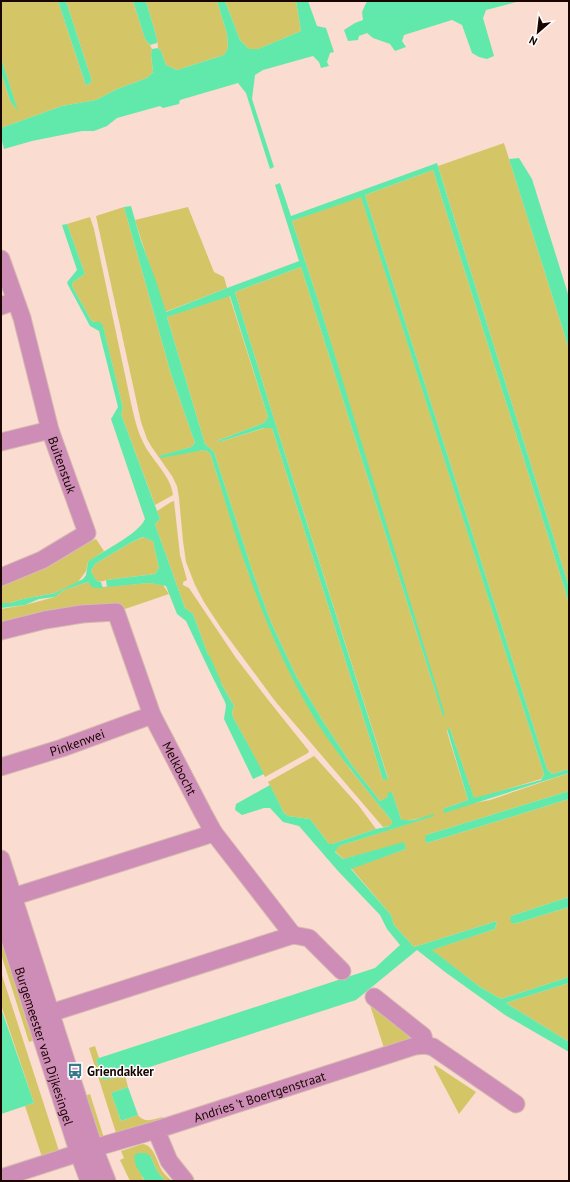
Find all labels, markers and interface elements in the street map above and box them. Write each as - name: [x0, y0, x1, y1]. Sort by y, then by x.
- north arrow: [518, 12, 558, 52]
- text: N: [527, 33, 540, 49]
- street label: Buitenstuk: [44, 434, 80, 496]
- street label: Pinkenwei: [48, 725, 107, 760]
- street label: Melkbocht: [158, 739, 201, 799]
- street label: Burgemeester van Dijkesingel: [11, 965, 77, 1128]
- bus stop icon: Griendakker: [66, 1062, 84, 1080]
- place label: Griendakker: [87, 1063, 154, 1080]
- street label: Andries 't Boertgenstraat: [191, 1067, 328, 1126]

